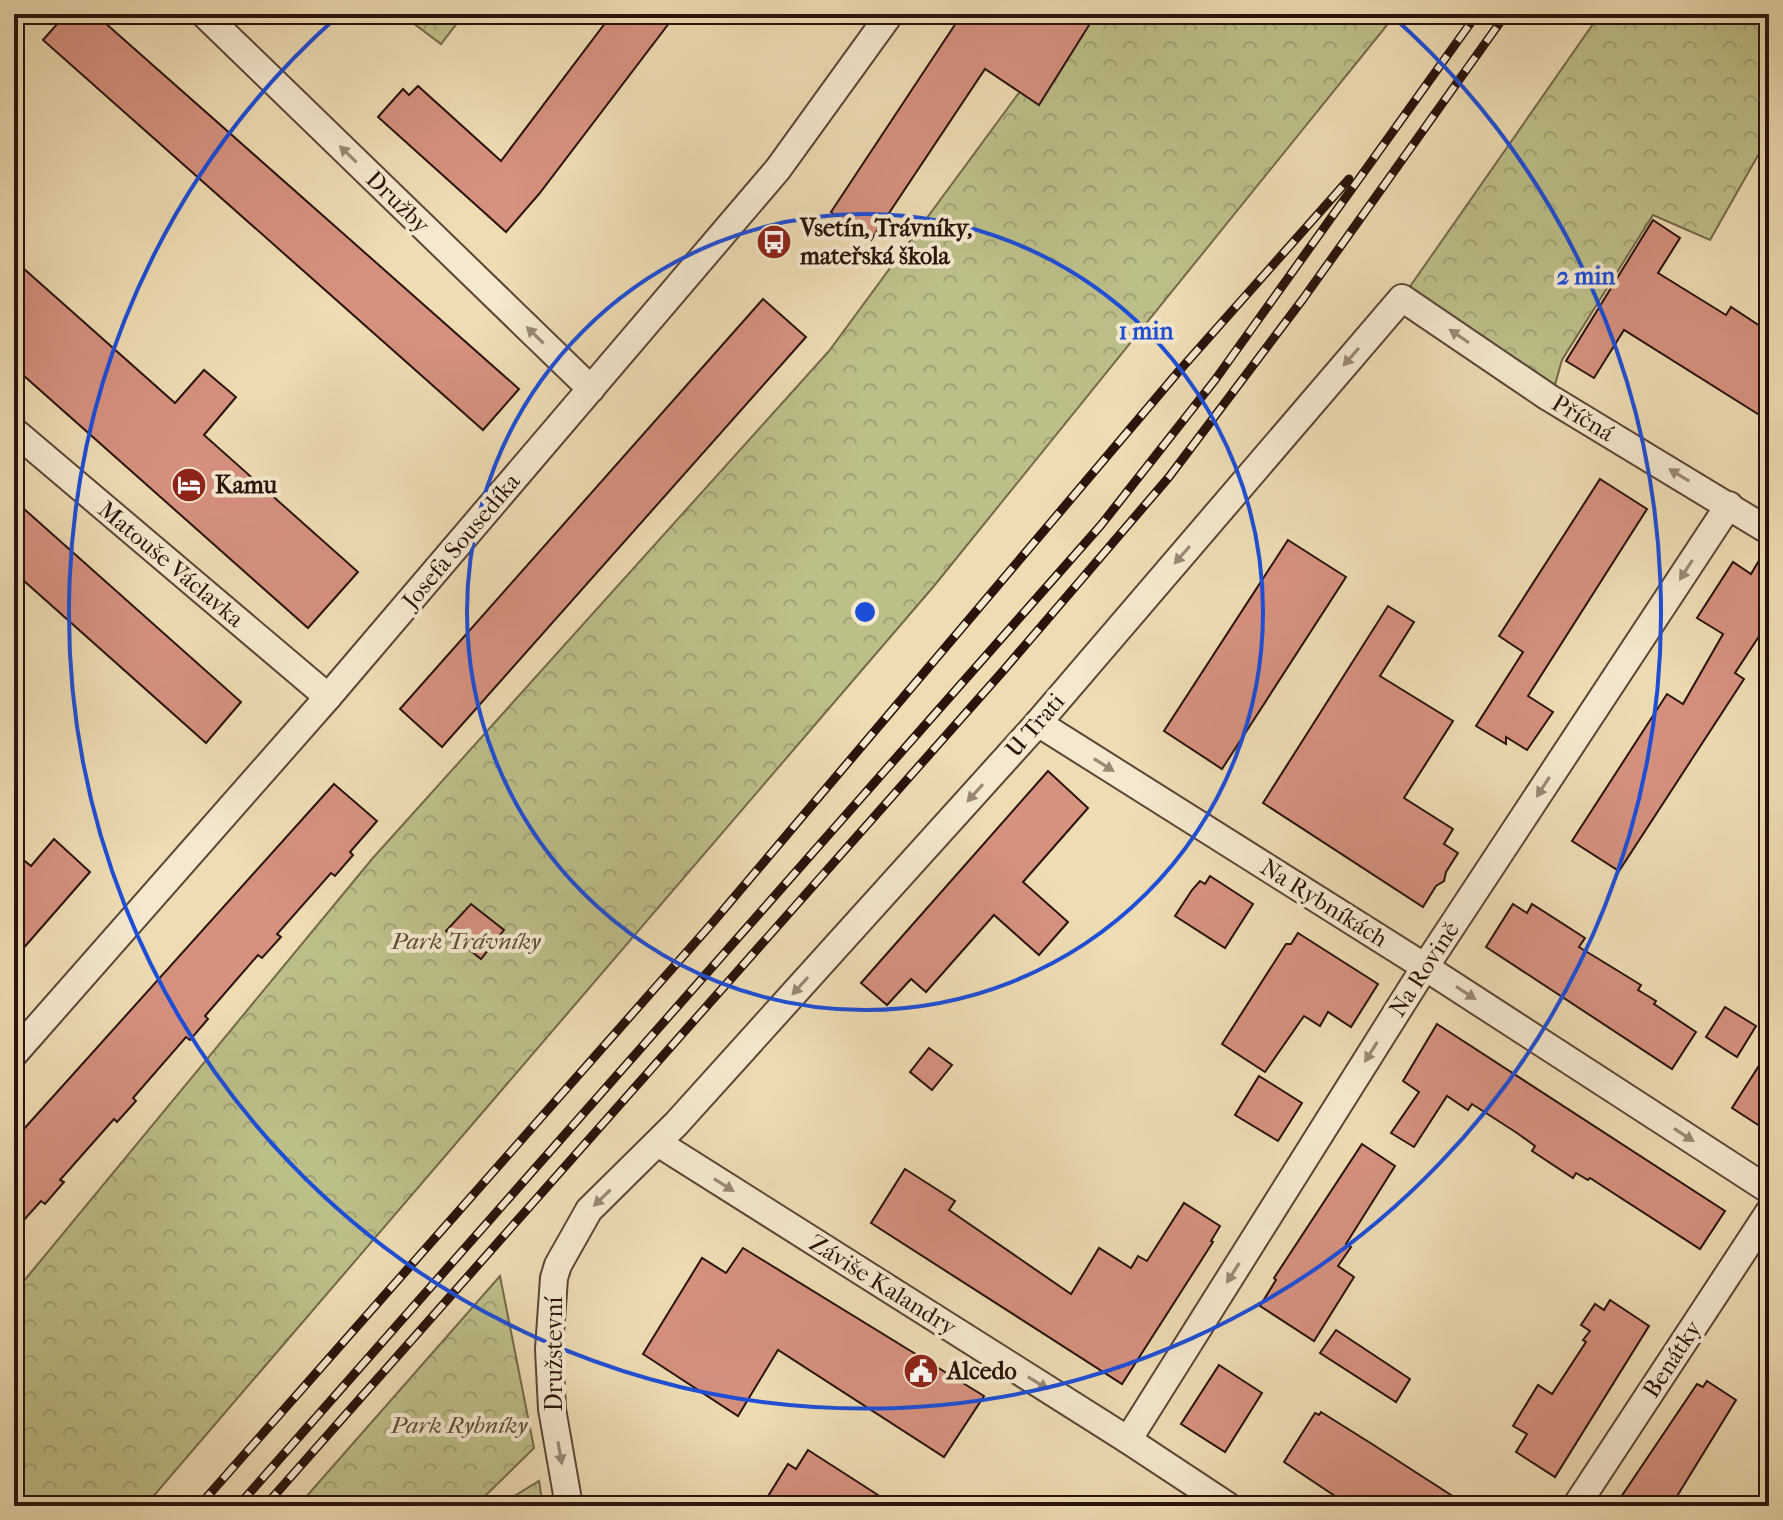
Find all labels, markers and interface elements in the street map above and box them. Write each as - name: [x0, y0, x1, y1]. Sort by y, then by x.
- one-way arrow: [339, 145, 358, 163]
- street label: Družby: [360, 165, 436, 240]
- place label: Vsetín, Trávníky, mateřská škola: [799, 214, 972, 270]
- bus stop icon: Vsetín, Trávníky, mateřská škola: [755, 223, 793, 261]
- text: 2 min: [1557, 262, 1616, 290]
- text: 1 min: [1119, 317, 1174, 345]
- one-way arrow: [526, 326, 545, 345]
- one-way arrow: [1448, 330, 1470, 344]
- one-way arrow: [1343, 347, 1360, 367]
- street label: Příčná: [1547, 389, 1620, 448]
- hotel icon: Kamu: [170, 466, 208, 504]
- street label: Josefa Sousedíka: [395, 467, 526, 616]
- one-way arrow: [1668, 468, 1690, 482]
- place label: Kamu: [215, 471, 278, 499]
- street label: Matouše Václavka: [93, 495, 250, 634]
- one-way arrow: [1174, 544, 1191, 564]
- one-way arrow: [1679, 559, 1694, 581]
- centre of rings: [851, 598, 879, 626]
- street label: U Trati: [1000, 687, 1070, 763]
- one-way arrow: [1093, 757, 1115, 771]
- one-way arrow: [1536, 777, 1551, 798]
- one-way arrow: [966, 783, 984, 802]
- street label: Na Rybníkách: [1256, 853, 1393, 953]
- street label: Na Rovině: [1383, 916, 1465, 1022]
- park label: Park Trávníky: [390, 927, 542, 955]
- one-way arrow: [792, 976, 810, 995]
- one-way arrow: [1455, 986, 1476, 1001]
- one-way arrow: [1364, 1041, 1379, 1064]
- one-way arrow: [1673, 1127, 1694, 1142]
- one-way arrow: [713, 1177, 734, 1192]
- one-way arrow: [593, 1188, 612, 1206]
- street label: Záviše Kalandry: [804, 1229, 963, 1342]
- one-way arrow: [1225, 1262, 1240, 1283]
- street label: Družstevní: [540, 1296, 568, 1411]
- street label: Benátky: [1637, 1314, 1708, 1403]
- public building icon: Alcedo: [902, 1352, 940, 1390]
- place label: Alcedo: [945, 1357, 1017, 1385]
- one-way arrow: [1027, 1376, 1049, 1390]
- park label: Park Rybníky: [390, 1411, 528, 1439]
- one-way arrow: [554, 1441, 566, 1466]

